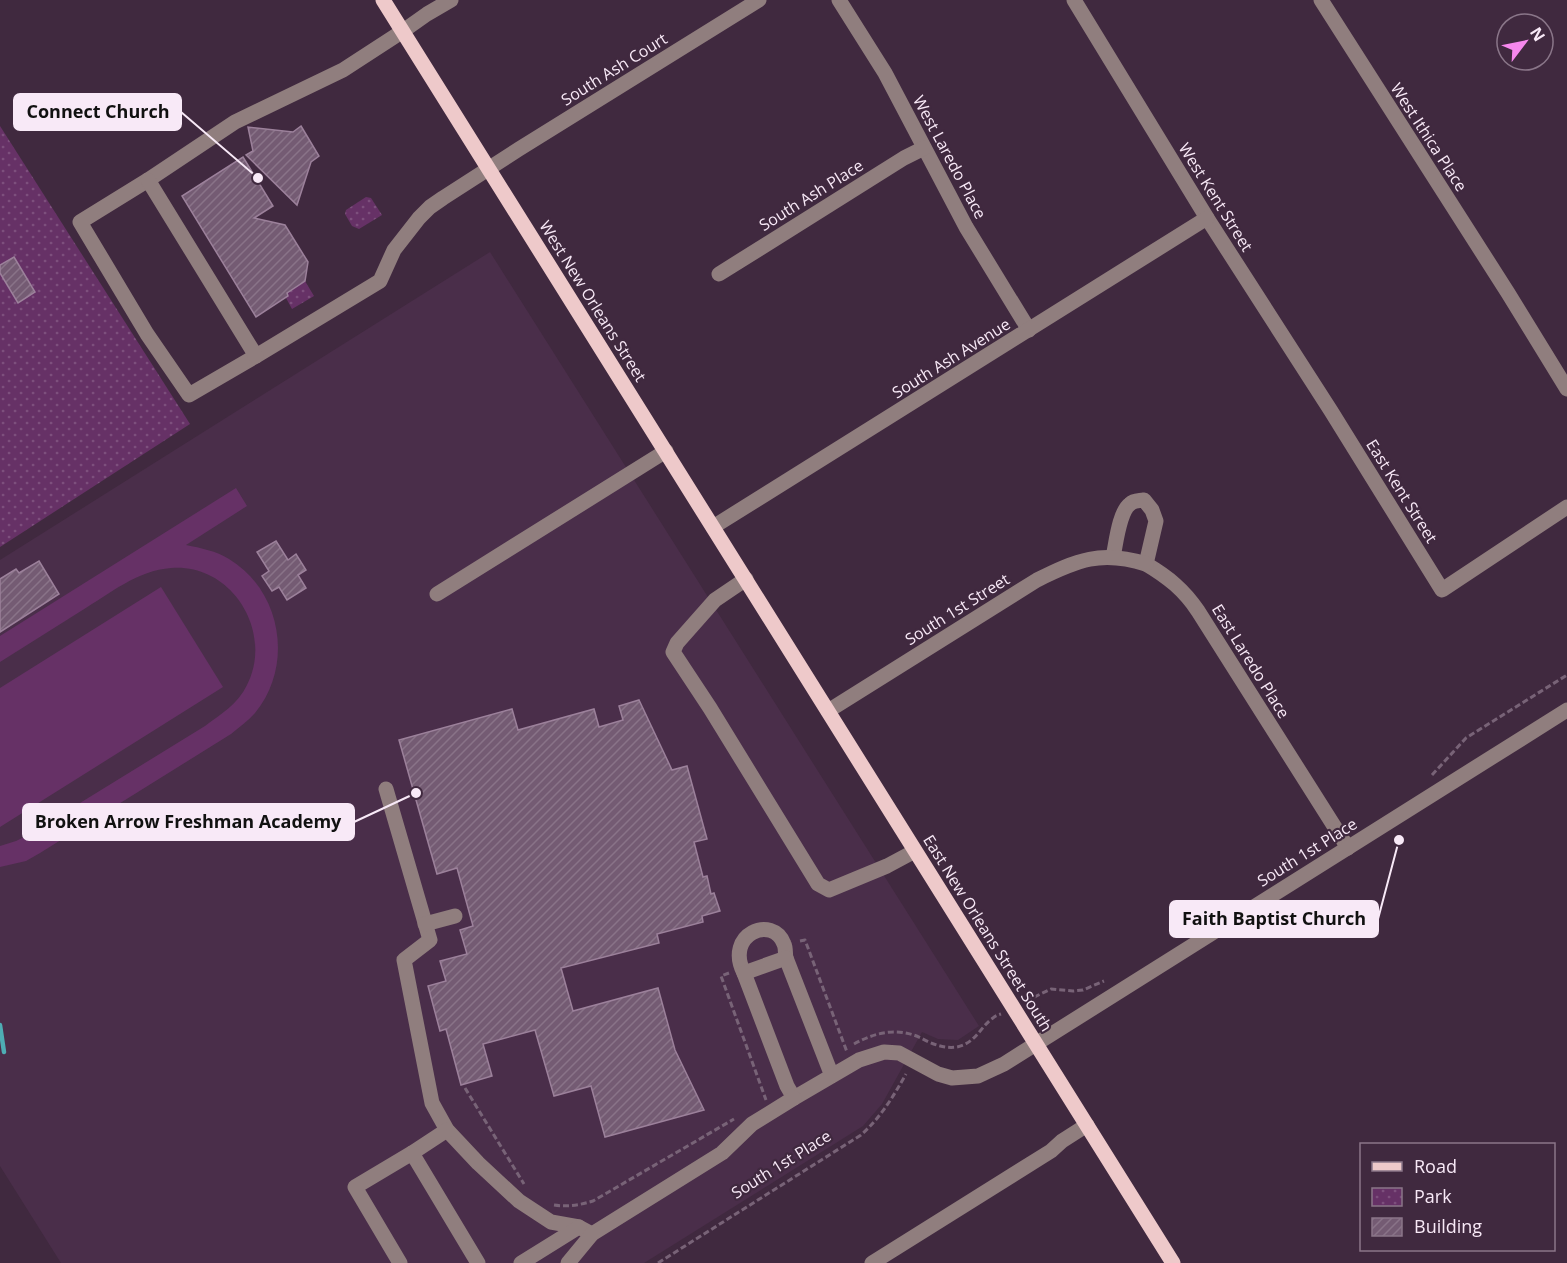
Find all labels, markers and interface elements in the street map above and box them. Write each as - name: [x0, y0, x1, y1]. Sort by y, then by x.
- north arrow: [1495, 12, 1555, 72]
- text: N: [1525, 23, 1550, 45]
- street label: South Ash Court: [557, 27, 672, 110]
- street label: West Ithica Place: [1386, 79, 1472, 195]
- street label: West Laredo Place: [908, 91, 992, 223]
- callout: Connect Church: [14, 94, 181, 130]
- text: Connect Church: [26, 99, 170, 123]
- street label: West Kent Street: [1174, 138, 1258, 256]
- street label: South Ash Place: [755, 154, 867, 236]
- street label: West New Orleans Street: [534, 216, 652, 386]
- street label: South Ash Avenue: [888, 313, 1014, 403]
- street label: East Kent Street: [1361, 435, 1443, 547]
- street label: South 1st Street: [901, 568, 1014, 650]
- street label: East Laredo Place: [1207, 600, 1295, 722]
- callout: Broken Arrow Freshman Academy: [23, 804, 354, 840]
- text: Broken Arrow Freshman Academy: [35, 809, 342, 833]
- street label: South 1st Place: [1253, 813, 1361, 891]
- street label: East New Orleans Street South: [918, 831, 1058, 1035]
- callout: Faith Baptist Church: [1170, 901, 1378, 937]
- text: Faith Baptist Church: [1182, 906, 1366, 930]
- street label: South 1st Place: [727, 1125, 835, 1203]
- legend: [1360, 1143, 1555, 1251]
- text: Road: [1414, 1154, 1457, 1178]
- text: Park: [1414, 1184, 1452, 1208]
- text: Building: [1414, 1214, 1482, 1238]

